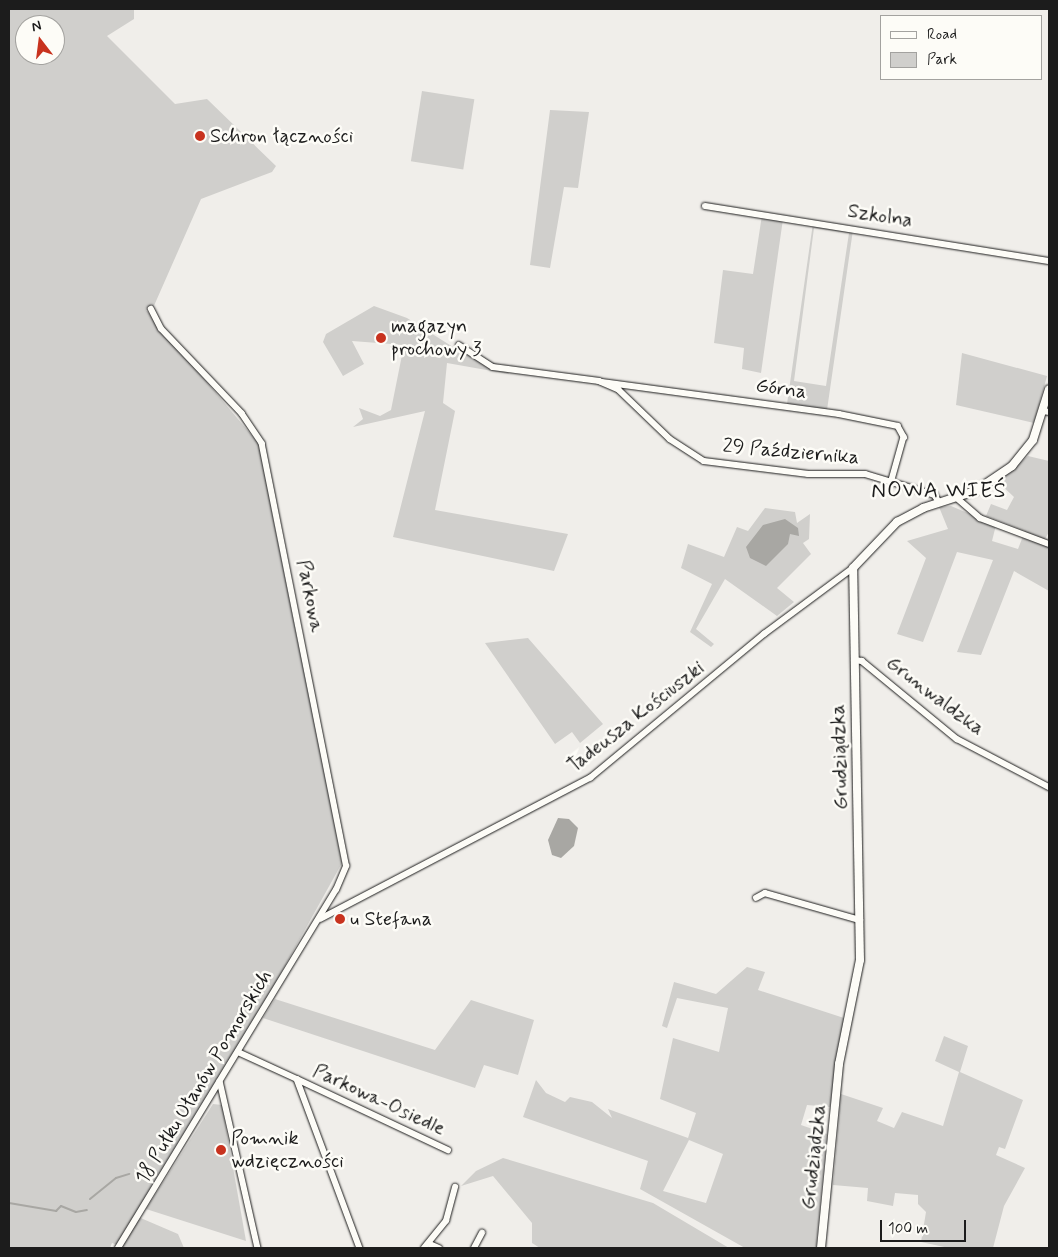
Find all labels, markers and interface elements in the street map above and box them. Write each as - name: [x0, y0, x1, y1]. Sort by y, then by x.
- north arrow: [15, 15, 65, 65]
- legend: [880, 15, 1043, 80]
- text: N: [30, 17, 43, 36]
- text: Road: [927, 25, 957, 45]
- text: Park: [927, 50, 957, 70]
- place label: Schron łączności: [210, 124, 353, 148]
- marker: Schron łączności: [194, 130, 206, 142]
- street label: Szkolna: [846, 199, 914, 233]
- place label: magazyn prochowy 3: [391, 314, 482, 361]
- marker: magazyn prochowy 3: [375, 332, 387, 344]
- street label: Górna: [754, 374, 808, 404]
- street label: 29 Października: [722, 434, 860, 470]
- district label: NOWA WIEŚ: [870, 479, 1008, 505]
- street label: Parkowa: [291, 558, 329, 634]
- street label: Grunwaldzka: [881, 651, 989, 741]
- street label: Tadeusza Kościuszki: [562, 656, 710, 778]
- street label: Grudziądzka: [826, 704, 854, 810]
- place label: u Stefana: [350, 907, 432, 931]
- marker: u Stefana: [334, 913, 346, 925]
- street label: 18 Pułku Ułanów Pomorskich: [131, 966, 277, 1188]
- street label: Parkowa-Osiedle: [309, 1059, 449, 1141]
- street label: Grudziądzka: [797, 1103, 831, 1211]
- place label: Pomnik wdzięczności: [231, 1126, 344, 1173]
- marker: Pomnik wdzięczności: [215, 1144, 227, 1156]
- scale bar: [883, 1210, 969, 1242]
- text: 100 m: [888, 1219, 928, 1239]

